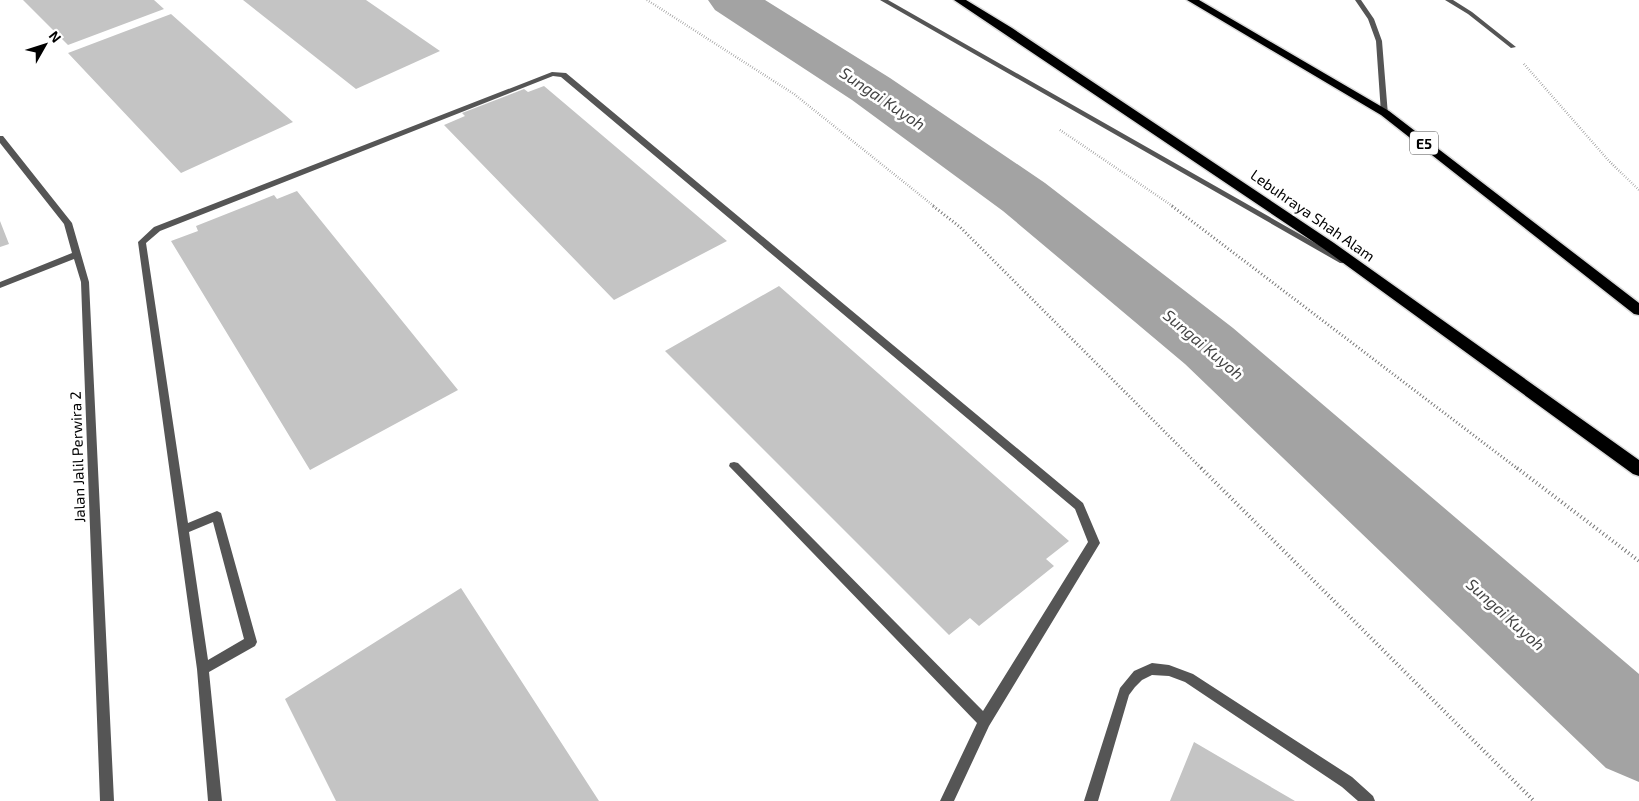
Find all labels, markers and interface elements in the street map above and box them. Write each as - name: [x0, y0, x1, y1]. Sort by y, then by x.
- north arrow: [20, 20, 70, 70]
- text: N: [46, 27, 65, 46]
- water label: Sungai Kuyoh: [836, 63, 929, 134]
- road number: E5: [1410, 132, 1438, 154]
- street label: Lebuhraya Shah Alam: [1247, 165, 1379, 265]
- water label: Sungai Kuyoh: [1160, 305, 1248, 384]
- street label: Jalan Jalil Perwira 2: [66, 391, 88, 523]
- water label: Sungai Kuyoh: [1462, 574, 1549, 655]

